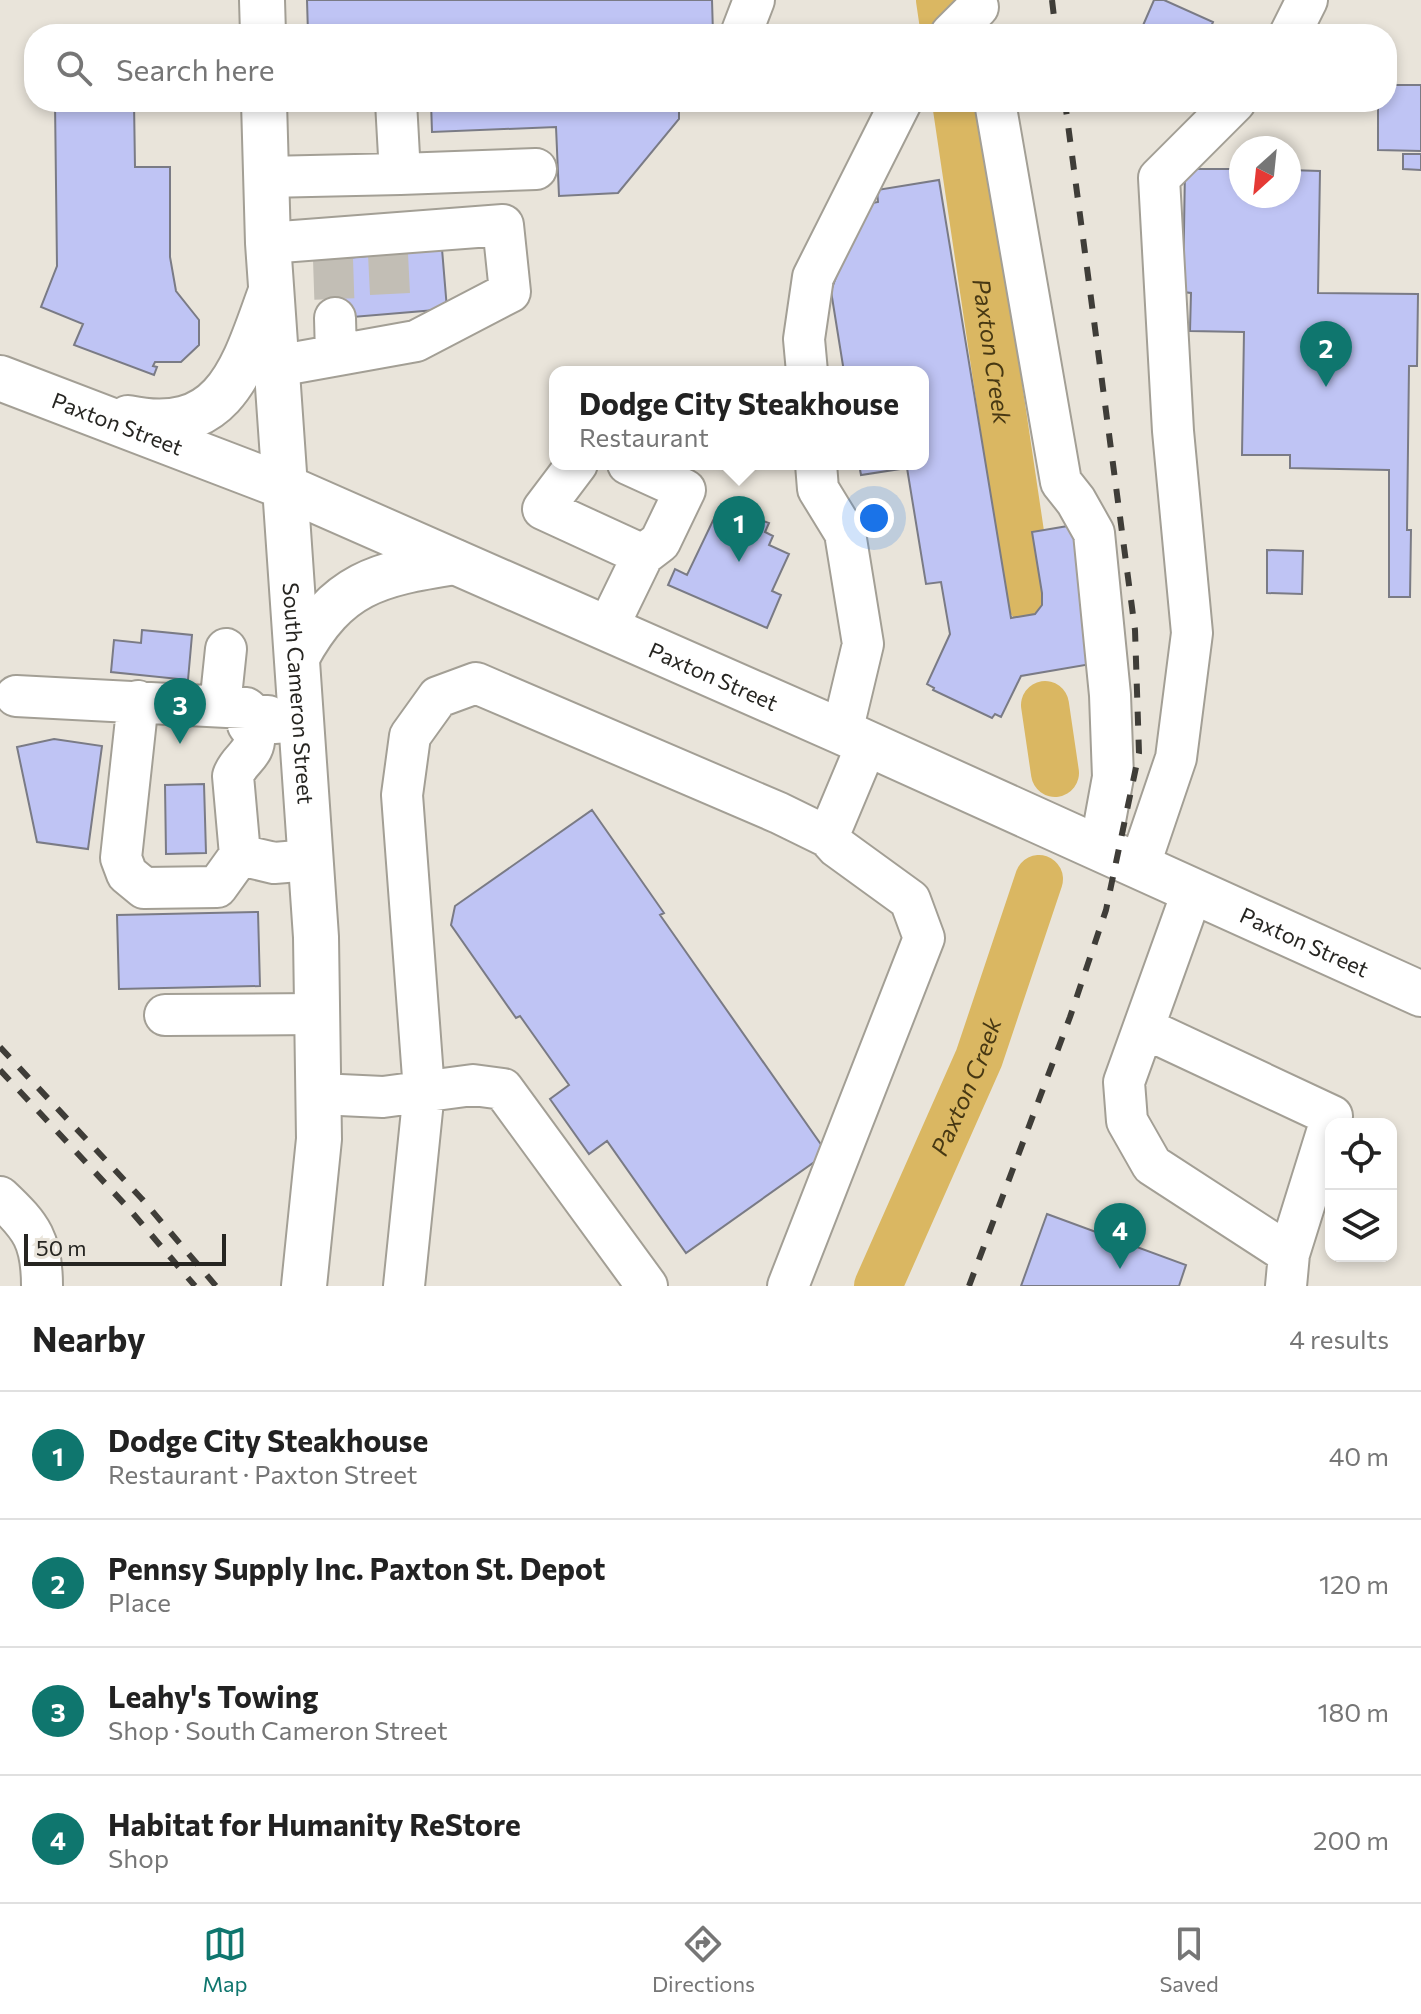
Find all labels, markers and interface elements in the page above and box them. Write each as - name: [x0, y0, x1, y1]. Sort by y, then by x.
- search box: [24, 24, 1397, 112]
- icon: search: [52, 46, 96, 90]
- text: Search here: [116, 50, 275, 87]
- north arrow: [1229, 136, 1301, 208]
- water label: Paxton Creek: [968, 277, 1018, 427]
- pin: 2: [1300, 321, 1352, 387]
- popup: [549, 366, 929, 470]
- text: Dodge City Steakhouse: [579, 384, 899, 421]
- street label: Paxton Street: [48, 386, 187, 460]
- text: Restaurant: [579, 421, 709, 452]
- pin: 1: [713, 496, 765, 562]
- your location: [854, 498, 894, 538]
- street label: South Cameron Street: [278, 582, 320, 805]
- street label: Paxton Street: [645, 635, 782, 716]
- pin: 3: [154, 678, 206, 744]
- street label: Paxton Street: [1236, 901, 1373, 982]
- water label: Paxton Creek: [923, 1013, 1006, 1160]
- map controls: [1325, 1118, 1397, 1262]
- button: locate: [1325, 1118, 1397, 1190]
- button: layers: [1325, 1190, 1397, 1262]
- pin: 4: [1094, 1203, 1146, 1269]
- scale bar: [24, 1230, 226, 1266]
- text: 50 m: [36, 1234, 86, 1261]
- text: Nearby: [32, 1317, 146, 1359]
- text: 4 results: [1289, 1323, 1389, 1354]
- text: Dodge City Steakhouse: [108, 1421, 428, 1458]
- text: 1: [52, 1440, 64, 1471]
- text: 40 m: [1329, 1440, 1389, 1471]
- text: Restaurant · Paxton Street: [108, 1458, 417, 1489]
- text: Pennsy Supply Inc. Paxton St. Depot: [108, 1549, 605, 1586]
- text: 2: [51, 1568, 65, 1599]
- text: 120 m: [1319, 1568, 1389, 1599]
- text: Place: [108, 1586, 171, 1617]
- text: Leahy's Towing: [108, 1677, 319, 1714]
- text: 3: [50, 1696, 66, 1727]
- text: 180 m: [1317, 1696, 1389, 1727]
- text: Shop · South Cameron Street: [108, 1714, 448, 1745]
- text: Habitat for Humanity ReStore: [108, 1805, 521, 1842]
- text: 4: [50, 1824, 66, 1855]
- text: 200 m: [1313, 1824, 1389, 1855]
- text: Shop: [108, 1842, 169, 1873]
- tab: Map: [202, 1922, 248, 1997]
- tab: Directions: [652, 1922, 755, 1997]
- tab: Saved: [1159, 1922, 1219, 1997]

